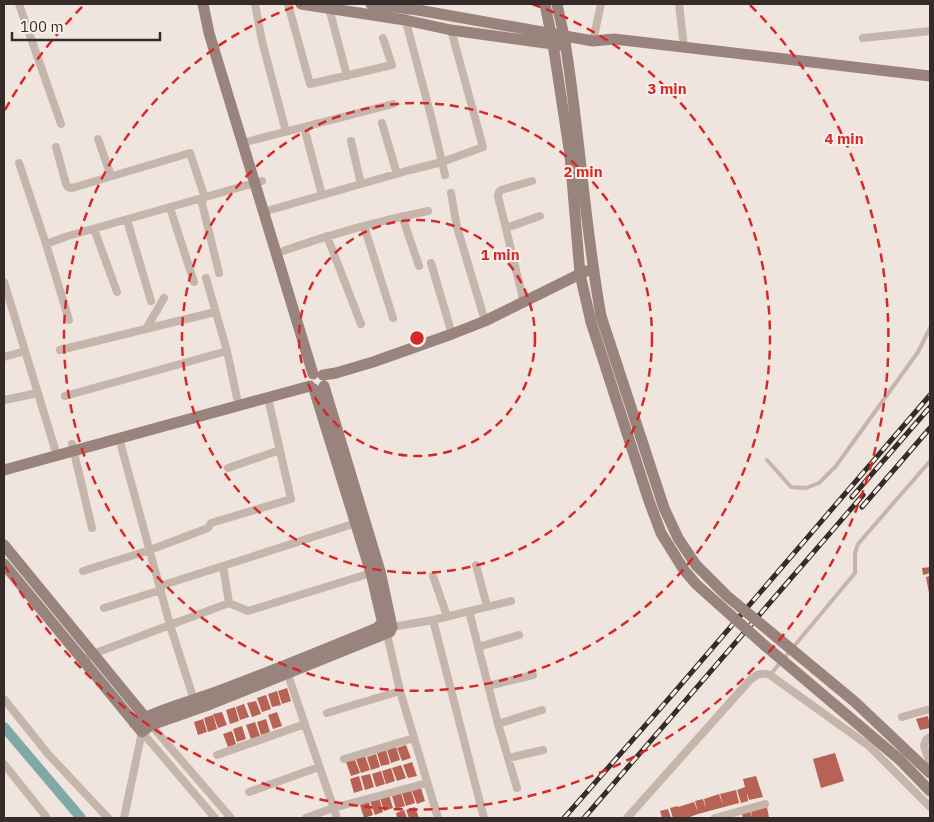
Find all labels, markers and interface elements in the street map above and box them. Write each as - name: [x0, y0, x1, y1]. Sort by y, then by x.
- scale bar: [12, 10, 160, 42]
- text: 100 m: [20, 17, 64, 36]
- text: 3 min: [647, 79, 687, 98]
- text: 4 min: [824, 129, 864, 148]
- text: 2 min: [563, 162, 603, 181]
- text: 1 min: [480, 245, 520, 264]
- centre of rings: [408, 329, 426, 347]

